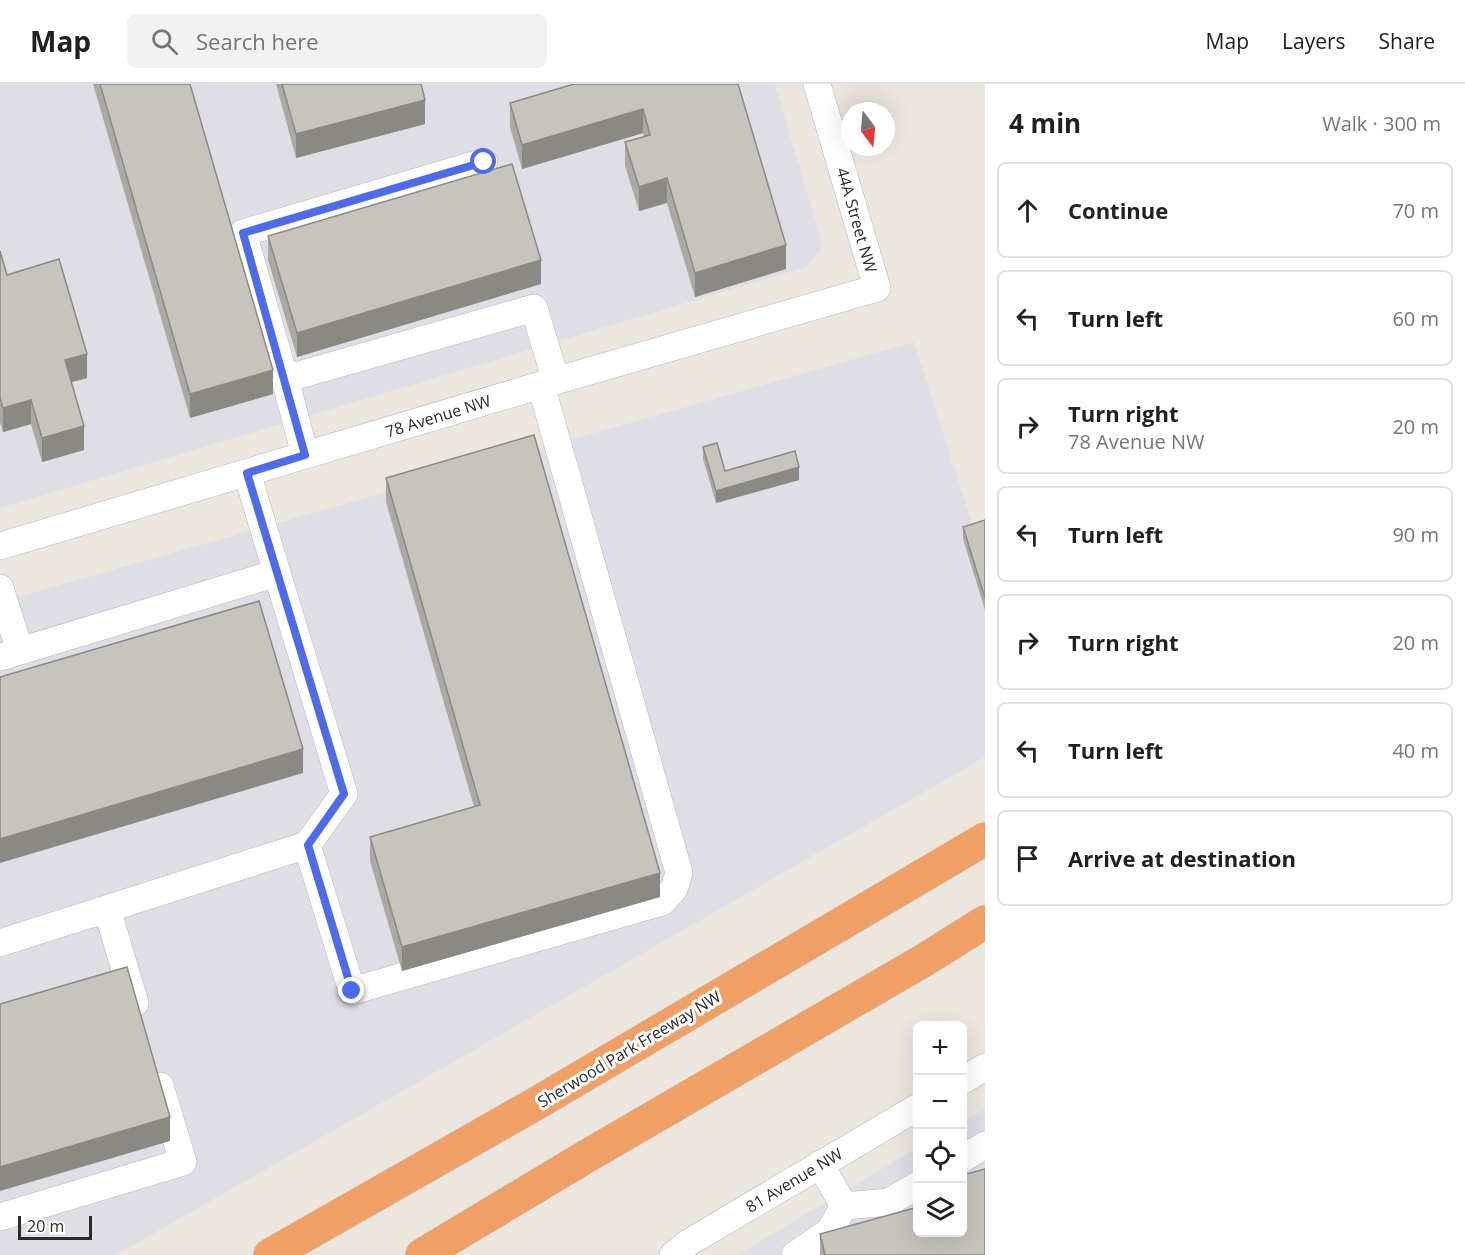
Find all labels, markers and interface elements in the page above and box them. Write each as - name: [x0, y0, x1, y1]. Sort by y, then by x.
- search box: [127, 14, 547, 68]
- text: Map: [30, 22, 91, 60]
- icon: search: [148, 25, 181, 58]
- text: Search here: [196, 26, 319, 56]
- text: Map: [1206, 27, 1249, 55]
- text: Layers: [1282, 27, 1346, 55]
- text: Share: [1379, 27, 1435, 55]
- north arrow: [841, 102, 895, 156]
- text: 4 min: [1009, 105, 1081, 141]
- text: Walk · 300 m: [1322, 110, 1441, 137]
- route start: [470, 148, 496, 174]
- street label: 44A Street NW: [832, 165, 883, 275]
- icon: ahead: [1011, 194, 1044, 227]
- text: Continue: [1068, 195, 1168, 225]
- text: 70 m: [1392, 197, 1439, 224]
- icon: left: [1011, 302, 1044, 335]
- text: Turn left: [1068, 303, 1163, 333]
- text: 60 m: [1392, 305, 1439, 332]
- street label: 78 Avenue NW: [383, 389, 494, 442]
- text: Turn right: [1068, 398, 1179, 428]
- icon: right: [1011, 410, 1044, 443]
- text: 20 m: [1392, 413, 1439, 440]
- text: 78 Avenue NW: [1068, 428, 1204, 455]
- icon: left: [1011, 518, 1044, 551]
- text: Turn left: [1068, 519, 1163, 549]
- text: 90 m: [1392, 521, 1439, 548]
- icon: right: [1011, 626, 1044, 659]
- text: Turn right: [1068, 627, 1179, 657]
- text: 20 m: [1392, 629, 1439, 656]
- icon: left: [1011, 734, 1044, 767]
- text: Turn left: [1068, 735, 1163, 765]
- text: 40 m: [1392, 737, 1439, 764]
- icon: arrive: [1011, 842, 1044, 875]
- text: Arrive at destination: [1068, 843, 1296, 873]
- route end: [338, 977, 364, 1003]
- street label: Sherwood Park Freeway NW: [533, 985, 725, 1113]
- map controls: [913, 1021, 967, 1237]
- button: +: [913, 1021, 967, 1075]
- button: −: [913, 1075, 967, 1129]
- button: locate: [913, 1129, 967, 1183]
- street label: 81 Avenue NW: [742, 1142, 847, 1218]
- button: layers: [913, 1183, 967, 1237]
- scale bar: [18, 1213, 92, 1240]
- text: 20 m: [27, 1215, 64, 1237]

